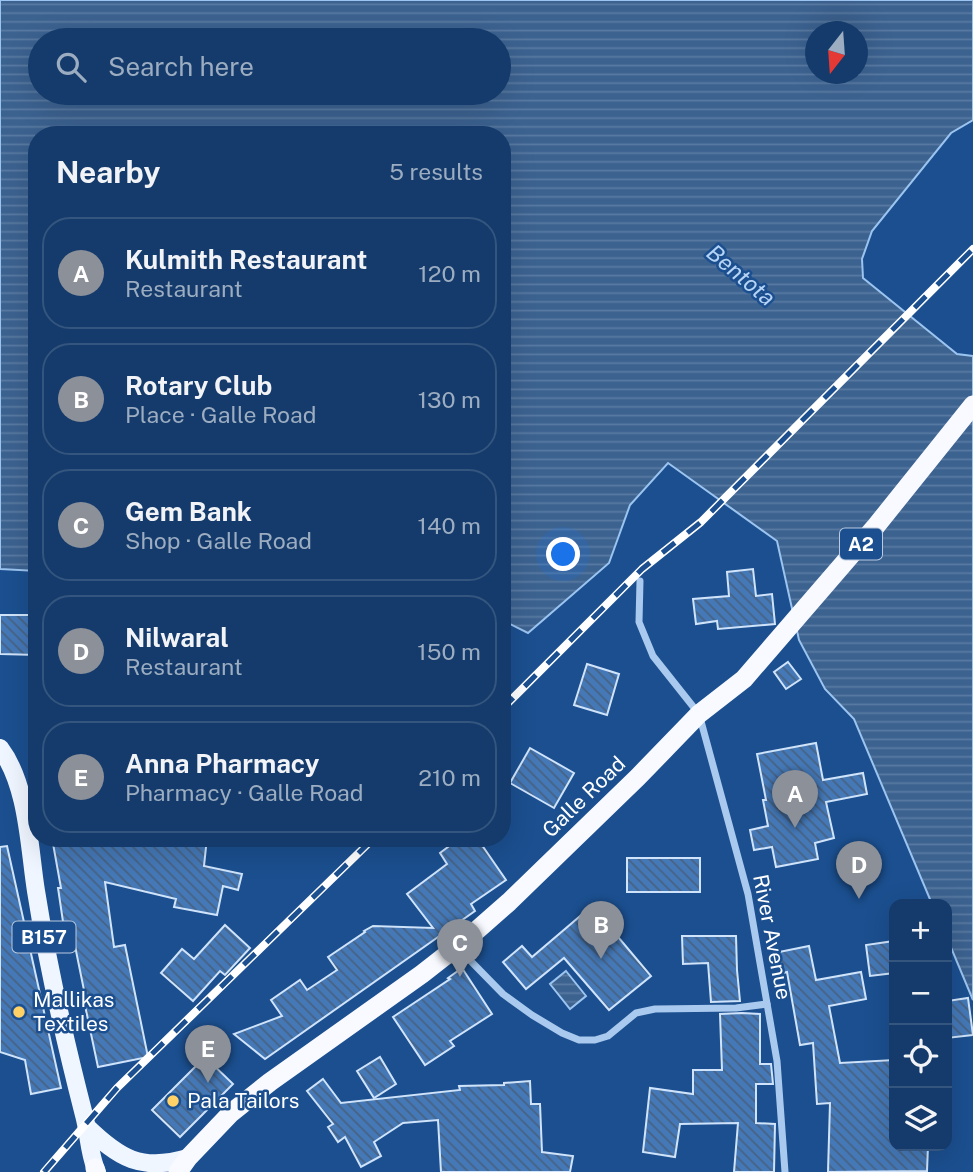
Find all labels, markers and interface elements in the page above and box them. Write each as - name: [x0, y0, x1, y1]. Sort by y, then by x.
- north arrow: [805, 21, 868, 84]
- search box: [28, 28, 511, 105]
- icon: search: [52, 48, 90, 86]
- text: Search here: [108, 51, 254, 82]
- text: Nearby: [56, 154, 160, 190]
- text: 5 results: [389, 158, 483, 185]
- water label: Bentota: [702, 238, 781, 311]
- text: Kulmith Restaurant: [125, 244, 367, 275]
- text: A: [73, 260, 89, 287]
- text: 120 m: [418, 260, 481, 287]
- text: Restaurant: [125, 275, 243, 302]
- text: Rotary Club: [125, 370, 272, 401]
- text: B: [73, 386, 89, 413]
- text: 130 m: [418, 386, 481, 413]
- text: Place · Galle Road: [125, 401, 316, 428]
- text: Gem Bank: [125, 496, 252, 527]
- text: C: [73, 512, 89, 539]
- text: 140 m: [418, 512, 481, 539]
- text: Shop · Galle Road: [125, 527, 312, 554]
- road number: A2: [840, 528, 882, 559]
- your location: [546, 537, 580, 571]
- text: Nilwaral: [125, 622, 229, 653]
- text: D: [73, 638, 89, 665]
- text: 150 m: [417, 638, 481, 665]
- text: Restaurant: [125, 653, 243, 680]
- text: Anna Pharmacy: [125, 748, 319, 779]
- street label: Galle Road: [537, 751, 630, 842]
- text: E: [74, 764, 88, 791]
- text: 210 m: [418, 764, 481, 791]
- pin: A: [772, 770, 818, 828]
- text: Pharmacy · Galle Road: [125, 779, 364, 806]
- pin: D: [836, 841, 882, 899]
- street label: River Avenue: [748, 872, 797, 1002]
- map controls: [889, 899, 952, 1151]
- button: +: [889, 899, 952, 962]
- pin: B: [578, 901, 624, 959]
- pin: C: [437, 919, 483, 977]
- road number: B157: [12, 922, 76, 953]
- button: −: [889, 962, 952, 1025]
- place label: Mallikas Textiles: [33, 987, 114, 1036]
- marker: Mallikas Textiles: [11, 1004, 27, 1020]
- pin: E: [185, 1025, 231, 1083]
- button: locate: [889, 1025, 952, 1088]
- place label: Pala Tailors: [187, 1088, 299, 1113]
- button: layers: [889, 1088, 952, 1151]
- marker: Pala Tailors: [165, 1093, 181, 1109]

